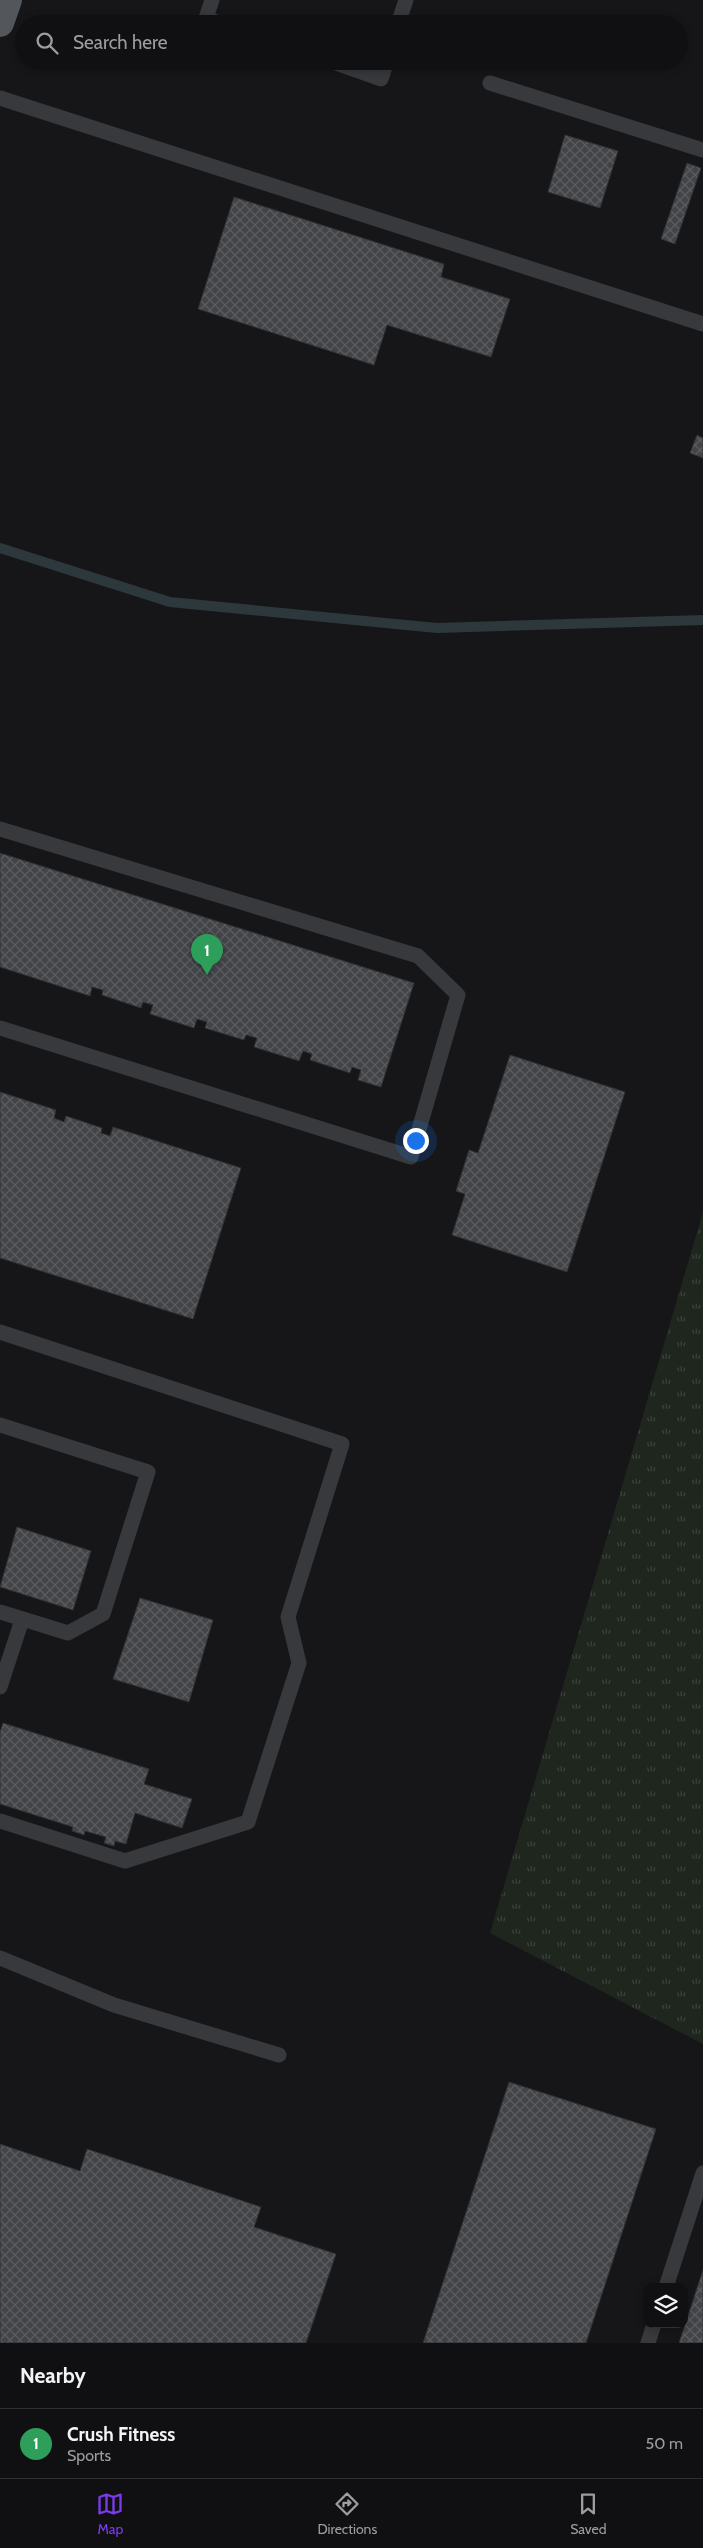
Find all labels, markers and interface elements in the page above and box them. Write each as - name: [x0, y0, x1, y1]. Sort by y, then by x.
- search box: [15, 15, 688, 70]
- icon: search: [33, 29, 61, 57]
- text: Search here: [73, 31, 167, 54]
- pin: 1: [191, 934, 223, 975]
- your location: [403, 1128, 429, 1154]
- map controls: [643, 2283, 688, 2328]
- button: layers: [643, 2283, 688, 2328]
- text: Nearby: [20, 2363, 86, 2388]
- text: Crush Fitness: [67, 2423, 175, 2446]
- text: 1: [33, 2434, 39, 2453]
- text: 50 m: [646, 2434, 683, 2453]
- text: Sports: [67, 2446, 111, 2465]
- tab: Map: [96, 2490, 124, 2538]
- tab: Directions: [317, 2490, 377, 2538]
- tab: Saved: [570, 2490, 607, 2538]

